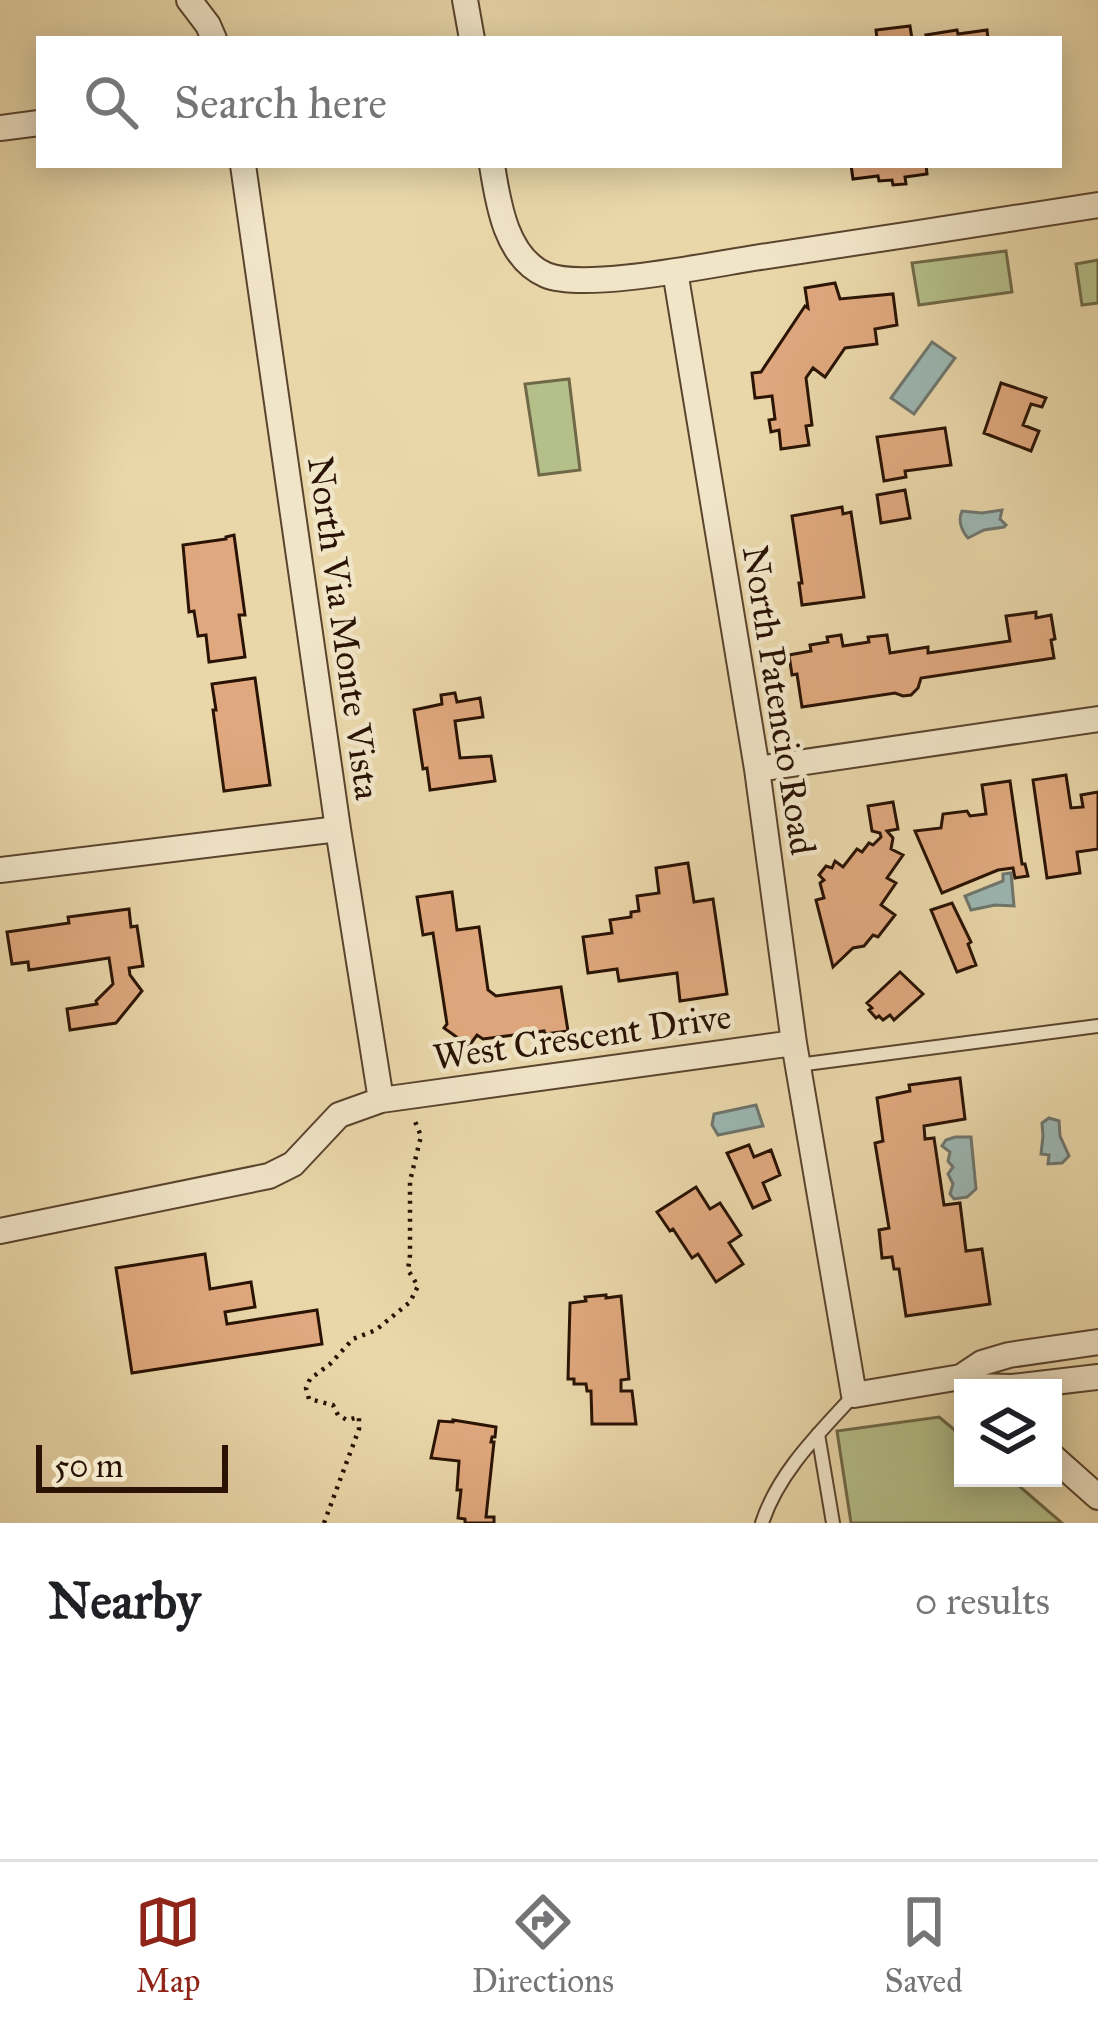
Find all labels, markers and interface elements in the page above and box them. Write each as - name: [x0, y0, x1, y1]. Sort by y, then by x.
- search box: [36, 36, 1062, 168]
- icon: search: [78, 69, 144, 135]
- text: Search here: [174, 75, 387, 130]
- street label: North Via Monte Vista: [298, 454, 390, 803]
- street label: North Patencio Road: [733, 542, 825, 858]
- street label: West Crescent Drive: [430, 994, 734, 1080]
- map controls: [954, 1379, 1062, 1487]
- button: layers: [954, 1379, 1062, 1487]
- scale bar: [36, 1439, 228, 1492]
- text: 50 m: [54, 1446, 123, 1486]
- text: Nearby: [48, 1570, 200, 1632]
- text: 0 results: [915, 1577, 1050, 1625]
- tab: Map: [135, 1889, 201, 2001]
- tab: Directions: [472, 1889, 614, 2001]
- tab: Saved: [884, 1889, 963, 2001]

